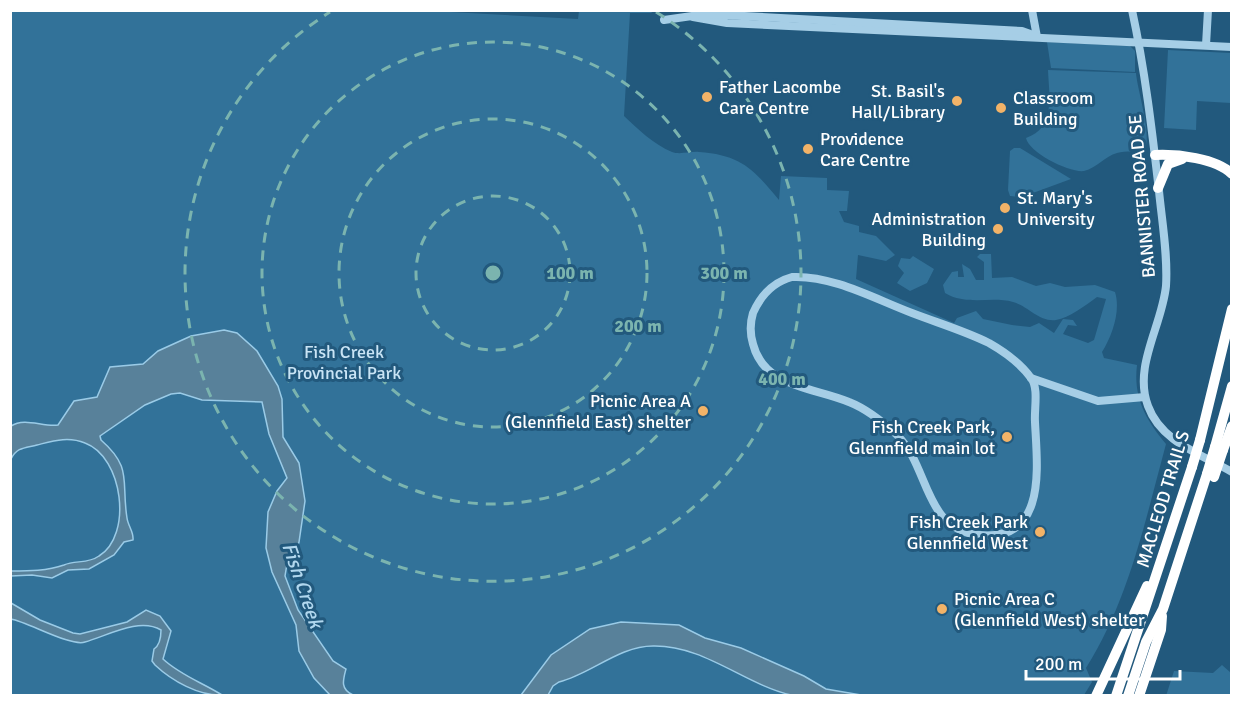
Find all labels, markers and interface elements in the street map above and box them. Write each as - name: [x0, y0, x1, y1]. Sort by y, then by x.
- place label: Father Lacombe Care Centre: [719, 76, 841, 119]
- place label: St. Basil's Hall/Library: [851, 80, 946, 123]
- place label: Classroom Building: [1013, 87, 1093, 130]
- marker: Father Lacombe Care Centre: [700, 90, 714, 104]
- marker: St. Basil's Hall/Library: [950, 94, 964, 108]
- marker: Classroom Building: [994, 101, 1008, 115]
- street label: BANNISTER ROAD SE: [1124, 113, 1160, 279]
- place label: Providence Care Centre: [820, 128, 910, 171]
- marker: Providence Care Centre: [801, 142, 815, 156]
- place label: St. Mary's University: [1017, 187, 1095, 230]
- marker: St. Mary's University: [998, 201, 1012, 215]
- place label: Administration Building: [872, 208, 986, 251]
- marker: Administration Building: [991, 222, 1005, 236]
- text: 100 m: [546, 262, 594, 284]
- text: 300 m: [700, 262, 748, 284]
- centre of rings: [483, 263, 503, 283]
- text: 200 m: [614, 315, 662, 337]
- park label: Fish Creek Provincial Park: [287, 341, 401, 384]
- text: 400 m: [758, 368, 806, 390]
- place label: Picnic Area A (Glennfield East) shelter: [505, 390, 691, 433]
- marker: Picnic Area A (Glennfield East) shelter: [696, 404, 710, 418]
- place label: Fish Creek Park, Glennfield main lot: [849, 416, 995, 459]
- street label: MACLEOD TRAIL S: [1132, 428, 1194, 570]
- marker: Fish Creek Park, Glennfield main lot: [1000, 430, 1014, 444]
- place label: Fish Creek Park Glennfield West: [907, 511, 1028, 554]
- marker: Fish Creek Park Glennfield West: [1033, 525, 1047, 539]
- water label: Fish Creek: [276, 539, 329, 633]
- place label: Picnic Area C (Glennfield West) shelter: [954, 588, 1145, 631]
- marker: Picnic Area C (Glennfield West) shelter: [935, 602, 949, 616]
- scale bar: [1026, 643, 1180, 681]
- text: 200 m: [1035, 653, 1082, 675]

